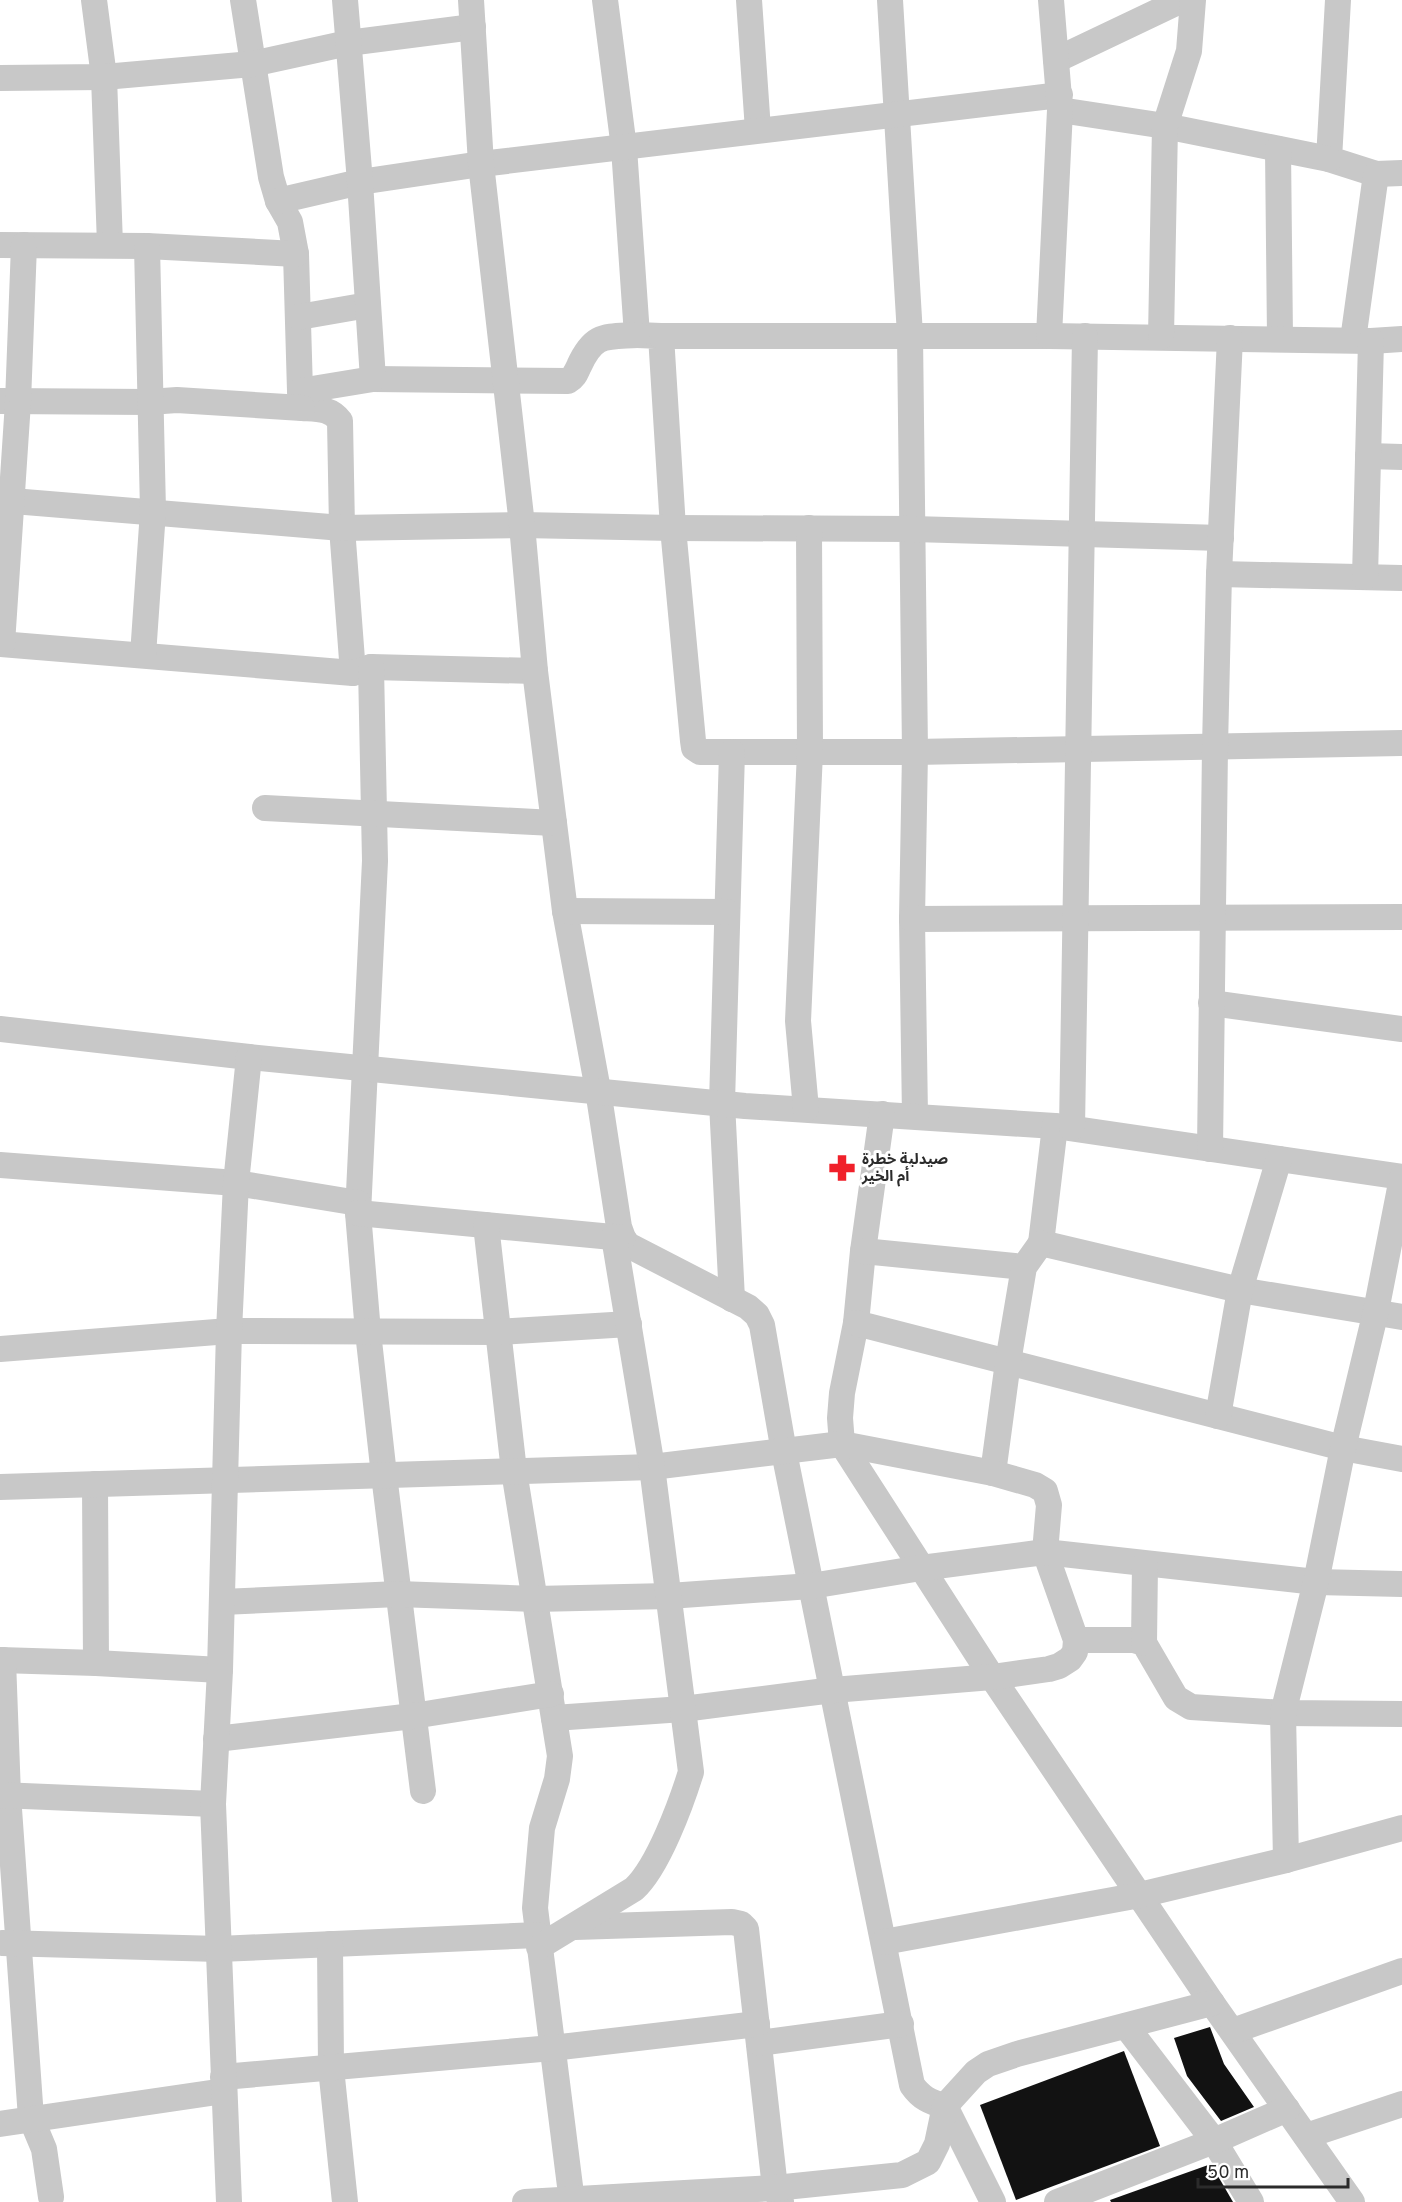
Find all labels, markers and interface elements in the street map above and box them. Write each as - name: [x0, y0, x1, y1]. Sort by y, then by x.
- place label: صيدلية خطرة أم الخير: [861, 1151, 948, 1187]
- pharmacy icon: صيدلية خطرة أم الخير: [827, 1153, 857, 1183]
- scale bar: [1198, 2151, 1348, 2189]
- text: 50 m: [1207, 2162, 1249, 2185]

